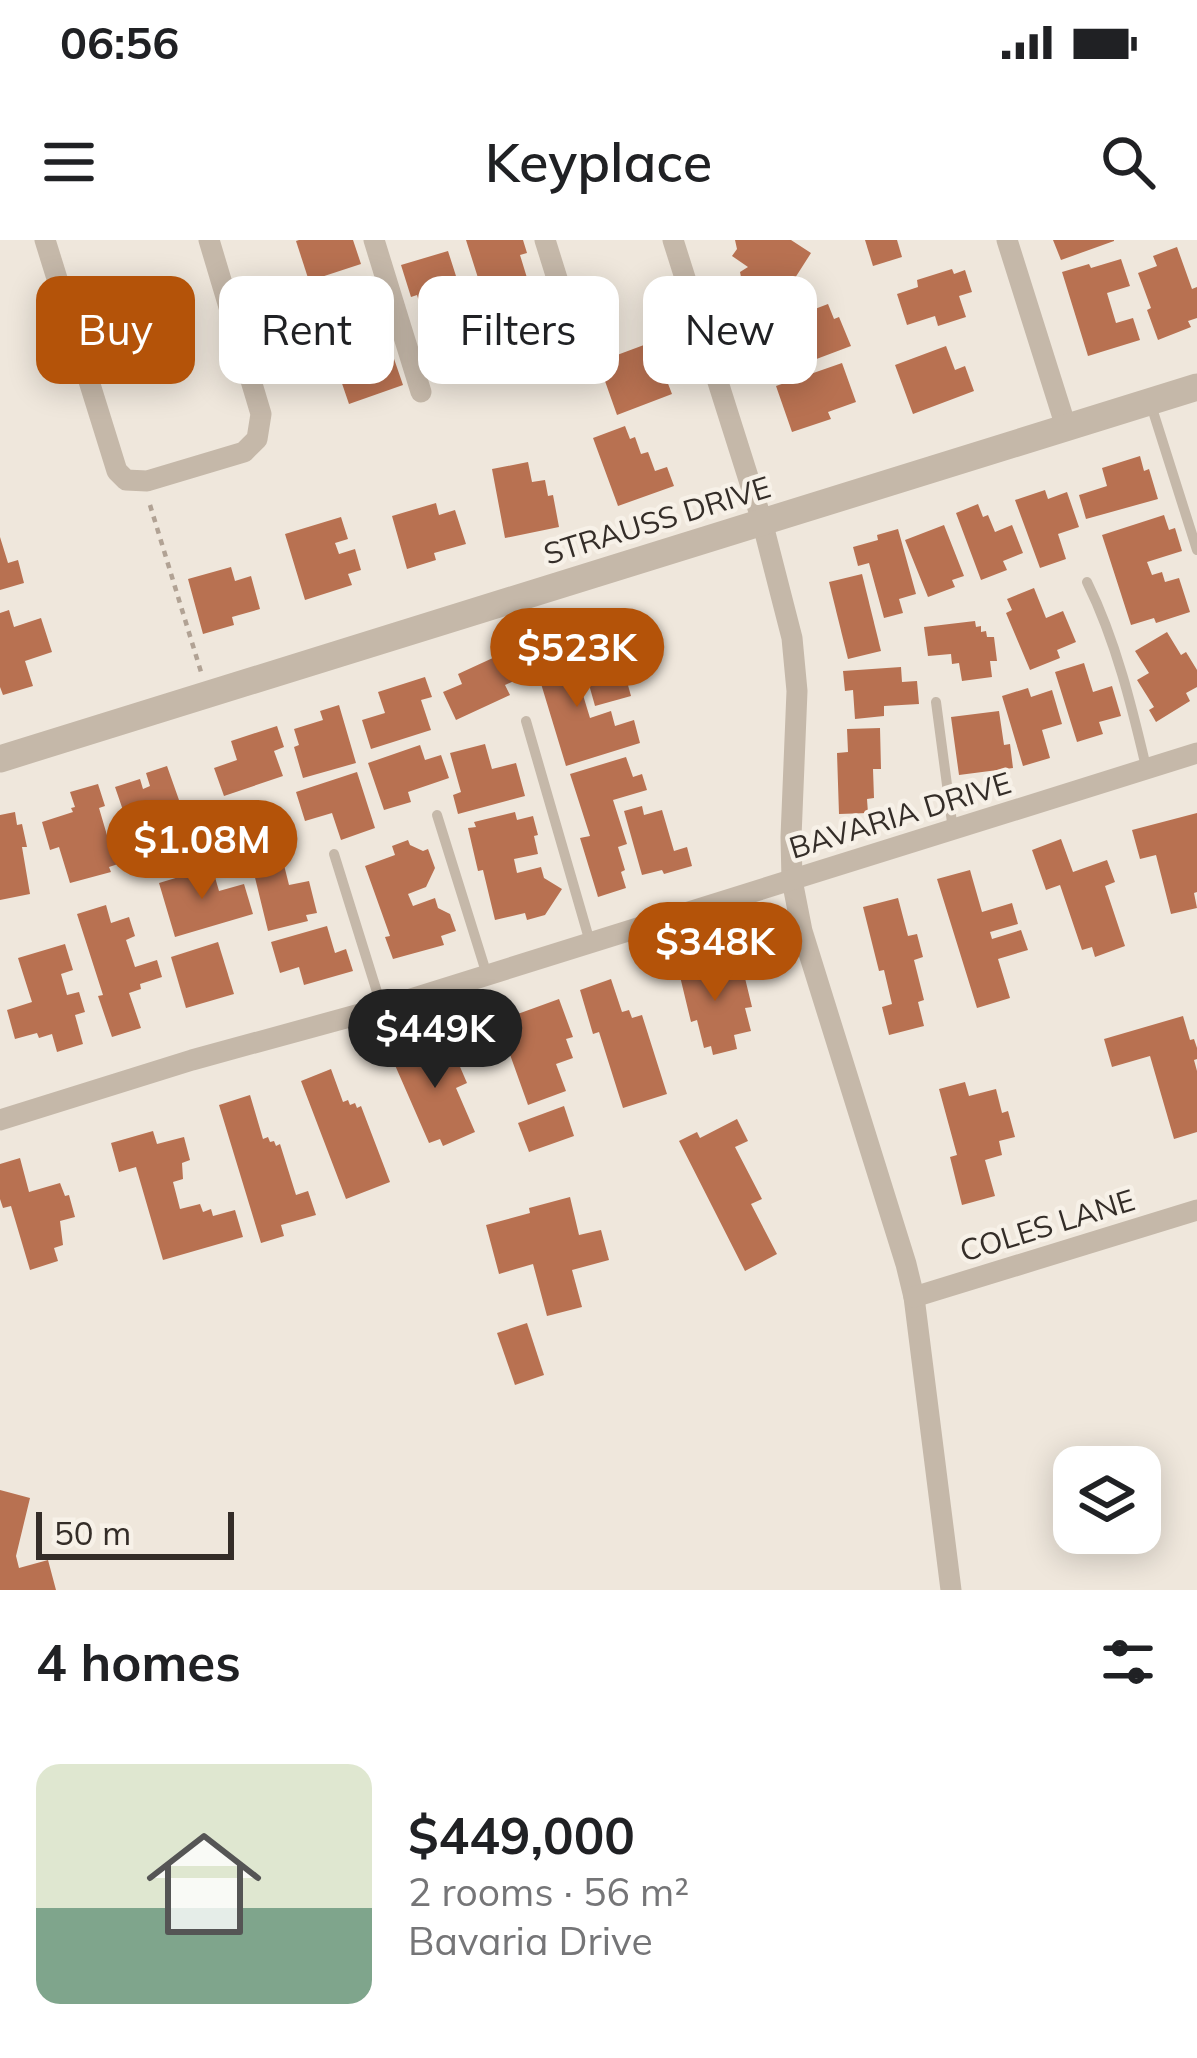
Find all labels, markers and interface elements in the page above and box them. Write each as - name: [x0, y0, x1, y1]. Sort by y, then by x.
- text: 06:56: [60, 14, 179, 70]
- text: Keyplace: [485, 128, 712, 196]
- icon: menu: [36, 129, 102, 195]
- icon: search: [1095, 129, 1161, 195]
- chip: Buy: [36, 276, 195, 384]
- chip: Rent: [219, 276, 394, 384]
- chip: Filters: [418, 276, 619, 384]
- chip: New: [643, 276, 817, 384]
- street label: STRAUSS DRIVE: [539, 467, 775, 573]
- pin: $523K: [493, 608, 661, 710]
- text: $523K: [517, 622, 637, 671]
- street label: BAVARIA DRIVE: [785, 763, 1015, 867]
- pin: $1.08M: [104, 800, 300, 902]
- text: $1.08M: [133, 814, 271, 863]
- pin: $348K: [631, 902, 799, 1004]
- text: $348K: [655, 916, 775, 965]
- pin: $449K: [351, 989, 519, 1091]
- text: $449K: [375, 1003, 495, 1052]
- street label: COLES LANE: [955, 1180, 1139, 1270]
- map controls: [1053, 1446, 1161, 1554]
- button: layers: [1053, 1446, 1161, 1554]
- scale bar: [36, 1506, 234, 1559]
- text: 50 m: [54, 1512, 131, 1553]
- icon: filters: [1095, 1629, 1161, 1695]
- text: 4 homes: [36, 1630, 241, 1694]
- text: $449,000: [408, 1803, 635, 1867]
- icon: home: [132, 1812, 276, 1956]
- text: 2 rooms · 56 m²: [408, 1867, 689, 1916]
- text: Bavaria Drive: [408, 1916, 653, 1965]

